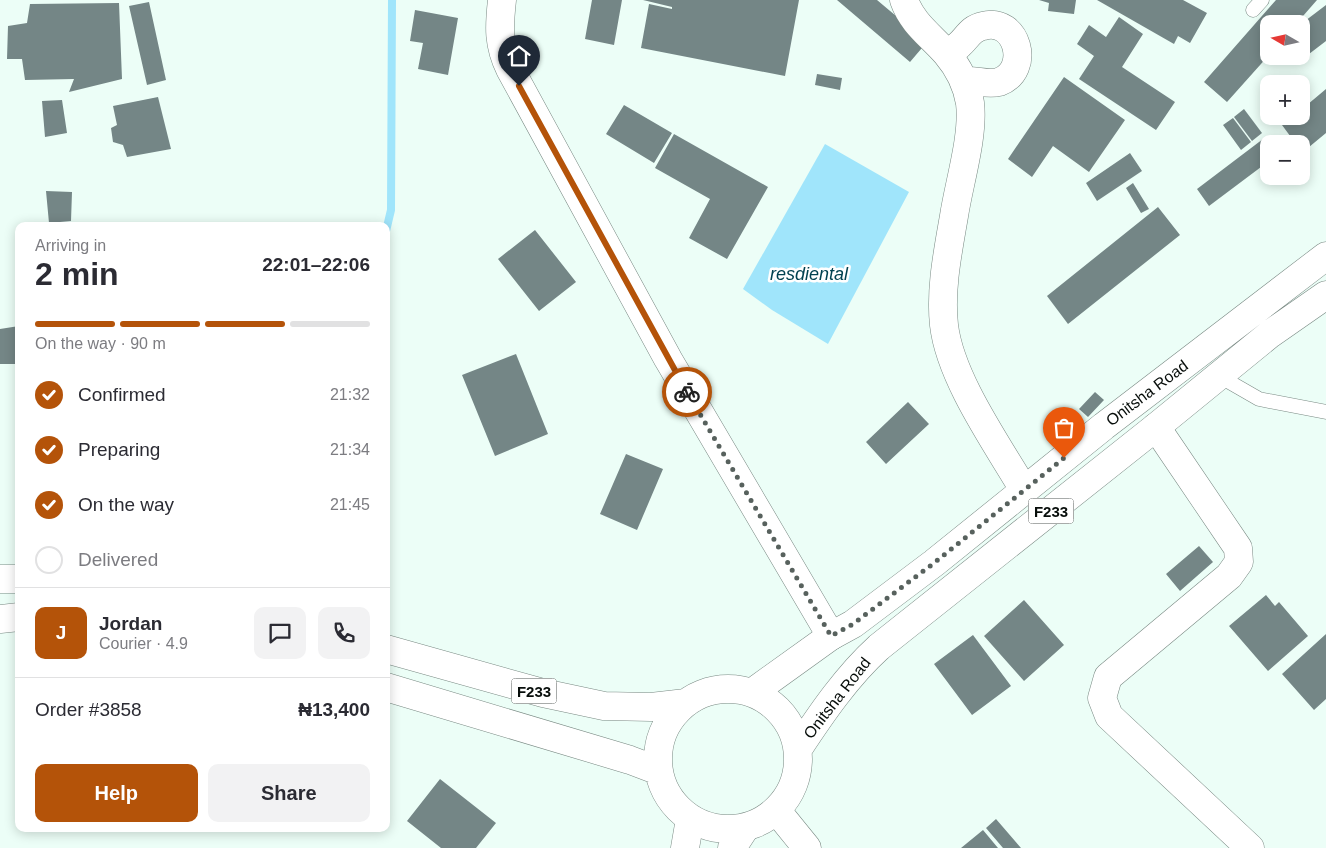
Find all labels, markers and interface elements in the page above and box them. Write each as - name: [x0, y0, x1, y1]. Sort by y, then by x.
- north arrow: [1260, 15, 1310, 65]
- map controls: [1260, 15, 1310, 185]
- pin: [498, 35, 540, 86]
- icon: home: [505, 42, 533, 70]
- button: +: [1260, 75, 1310, 125]
- button: −: [1260, 135, 1310, 185]
- text: Arriving in: [35, 237, 106, 254]
- text: 22:01–22:06: [262, 254, 370, 275]
- text: 2 min: [35, 256, 119, 292]
- water label: resdiental: [770, 264, 849, 284]
- text: On the way · 90 m: [35, 335, 166, 352]
- street label: Onitsha Road: [1103, 357, 1191, 429]
- courier: [662, 367, 712, 417]
- icon: bike: [673, 378, 701, 406]
- icon: check: [35, 381, 63, 409]
- text: Confirmed: [78, 384, 166, 405]
- text: 21:32: [330, 386, 370, 403]
- pin: [1043, 407, 1085, 458]
- icon: bag: [1050, 414, 1078, 442]
- icon: check: [35, 436, 63, 464]
- text: Preparing: [78, 439, 160, 460]
- text: 21:34: [330, 441, 370, 458]
- icon: check: [35, 491, 63, 519]
- text: On the way: [78, 494, 174, 515]
- text: 21:45: [330, 496, 370, 513]
- road number: F233: [1028, 498, 1074, 524]
- text: Delivered: [78, 549, 158, 570]
- button: chat: [254, 607, 306, 659]
- button: phone: [318, 607, 370, 659]
- text: Jordan: [99, 613, 162, 634]
- text: J: [56, 622, 66, 643]
- text: Courier · 4.9: [99, 635, 188, 652]
- street label: Onitsha Road: [800, 654, 874, 742]
- road number: F233: [512, 678, 556, 704]
- text: Order #3858: [35, 699, 142, 720]
- text: ₦13,400: [298, 699, 370, 720]
- button: Help: [35, 764, 198, 822]
- button: Share: [208, 764, 370, 822]

